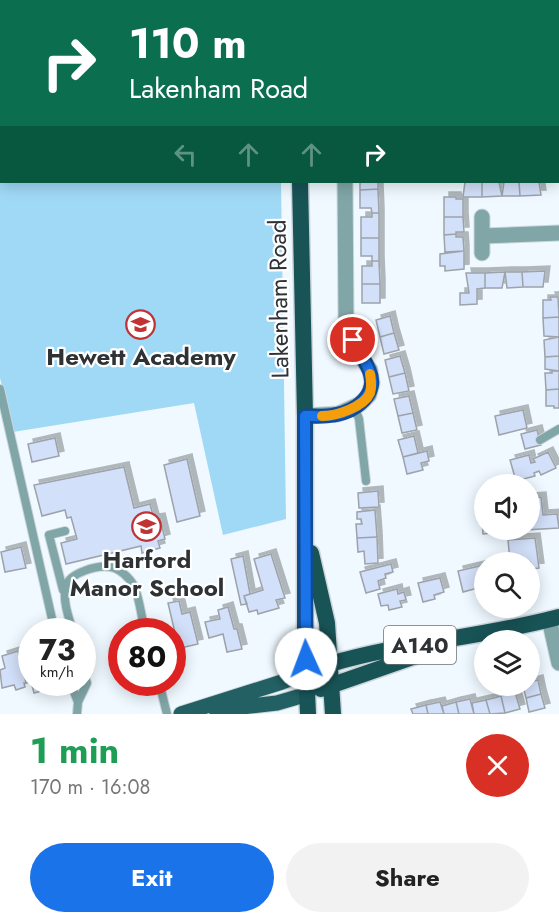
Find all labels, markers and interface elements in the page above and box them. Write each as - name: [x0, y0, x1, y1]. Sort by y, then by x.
- text: 110 m: [129, 13, 247, 74]
- icon: right: [30, 24, 108, 102]
- text: Lakenham Road: [129, 69, 308, 108]
- icon: left: [169, 138, 202, 171]
- icon: ahead: [232, 138, 265, 171]
- icon: ahead: [295, 138, 328, 171]
- icon: right: [358, 138, 391, 171]
- street label: Lakenham Road: [260, 219, 297, 379]
- school or university icon: Hewett Academy: [125, 308, 157, 340]
- pin: [327, 314, 378, 365]
- icon: arrive: [336, 323, 369, 356]
- place label: Hewett Academy: [46, 339, 236, 374]
- map controls: [474, 474, 540, 696]
- button: sound: [474, 474, 540, 540]
- school or university icon: Harford Manor School: [131, 511, 163, 543]
- place label: Harford Manor School: [70, 542, 224, 605]
- button: search: [474, 552, 540, 618]
- speed limit sign: 80: [108, 618, 186, 696]
- road number: A140: [384, 626, 456, 664]
- position arrow: [274, 627, 338, 691]
- text: 73: [39, 628, 75, 671]
- button: layers: [474, 630, 540, 696]
- text: km/h: [40, 661, 74, 683]
- text: 1 min: [30, 724, 119, 776]
- button: close: [466, 734, 529, 797]
- text: 170 m · 16:08: [30, 773, 151, 802]
- button: Exit: [30, 843, 274, 912]
- button: Share: [286, 843, 529, 912]

